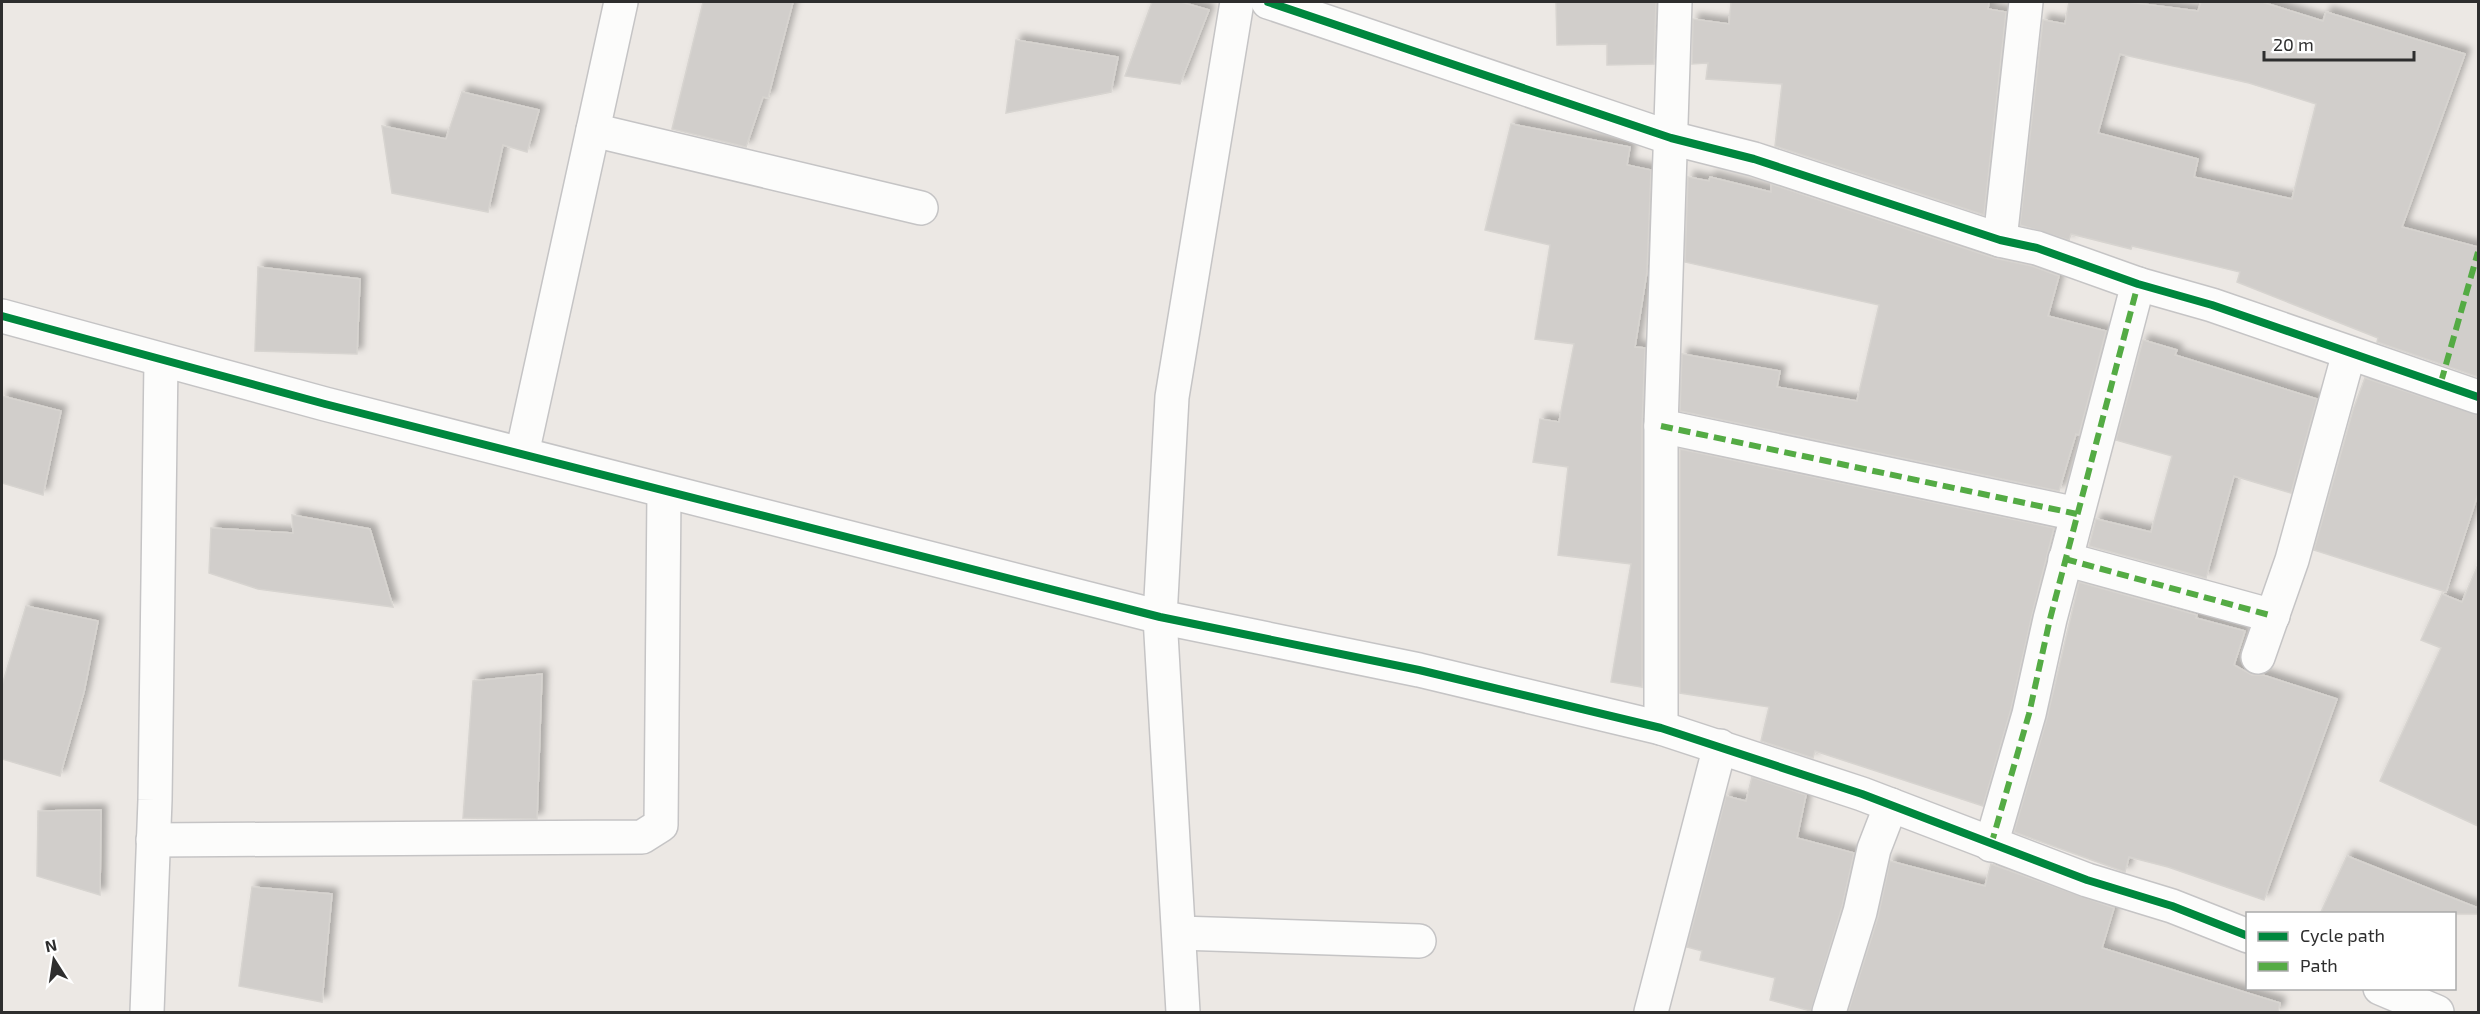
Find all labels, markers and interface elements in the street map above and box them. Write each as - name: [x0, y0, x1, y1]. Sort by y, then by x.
- scale bar: [2264, 24, 2414, 62]
- text: 20 m: [2273, 33, 2314, 55]
- legend: [2246, 912, 2456, 990]
- text: Cycle path: [2300, 924, 2385, 946]
- north arrow: [24, 930, 84, 990]
- text: N: [43, 934, 58, 955]
- text: Path: [2300, 954, 2338, 976]

